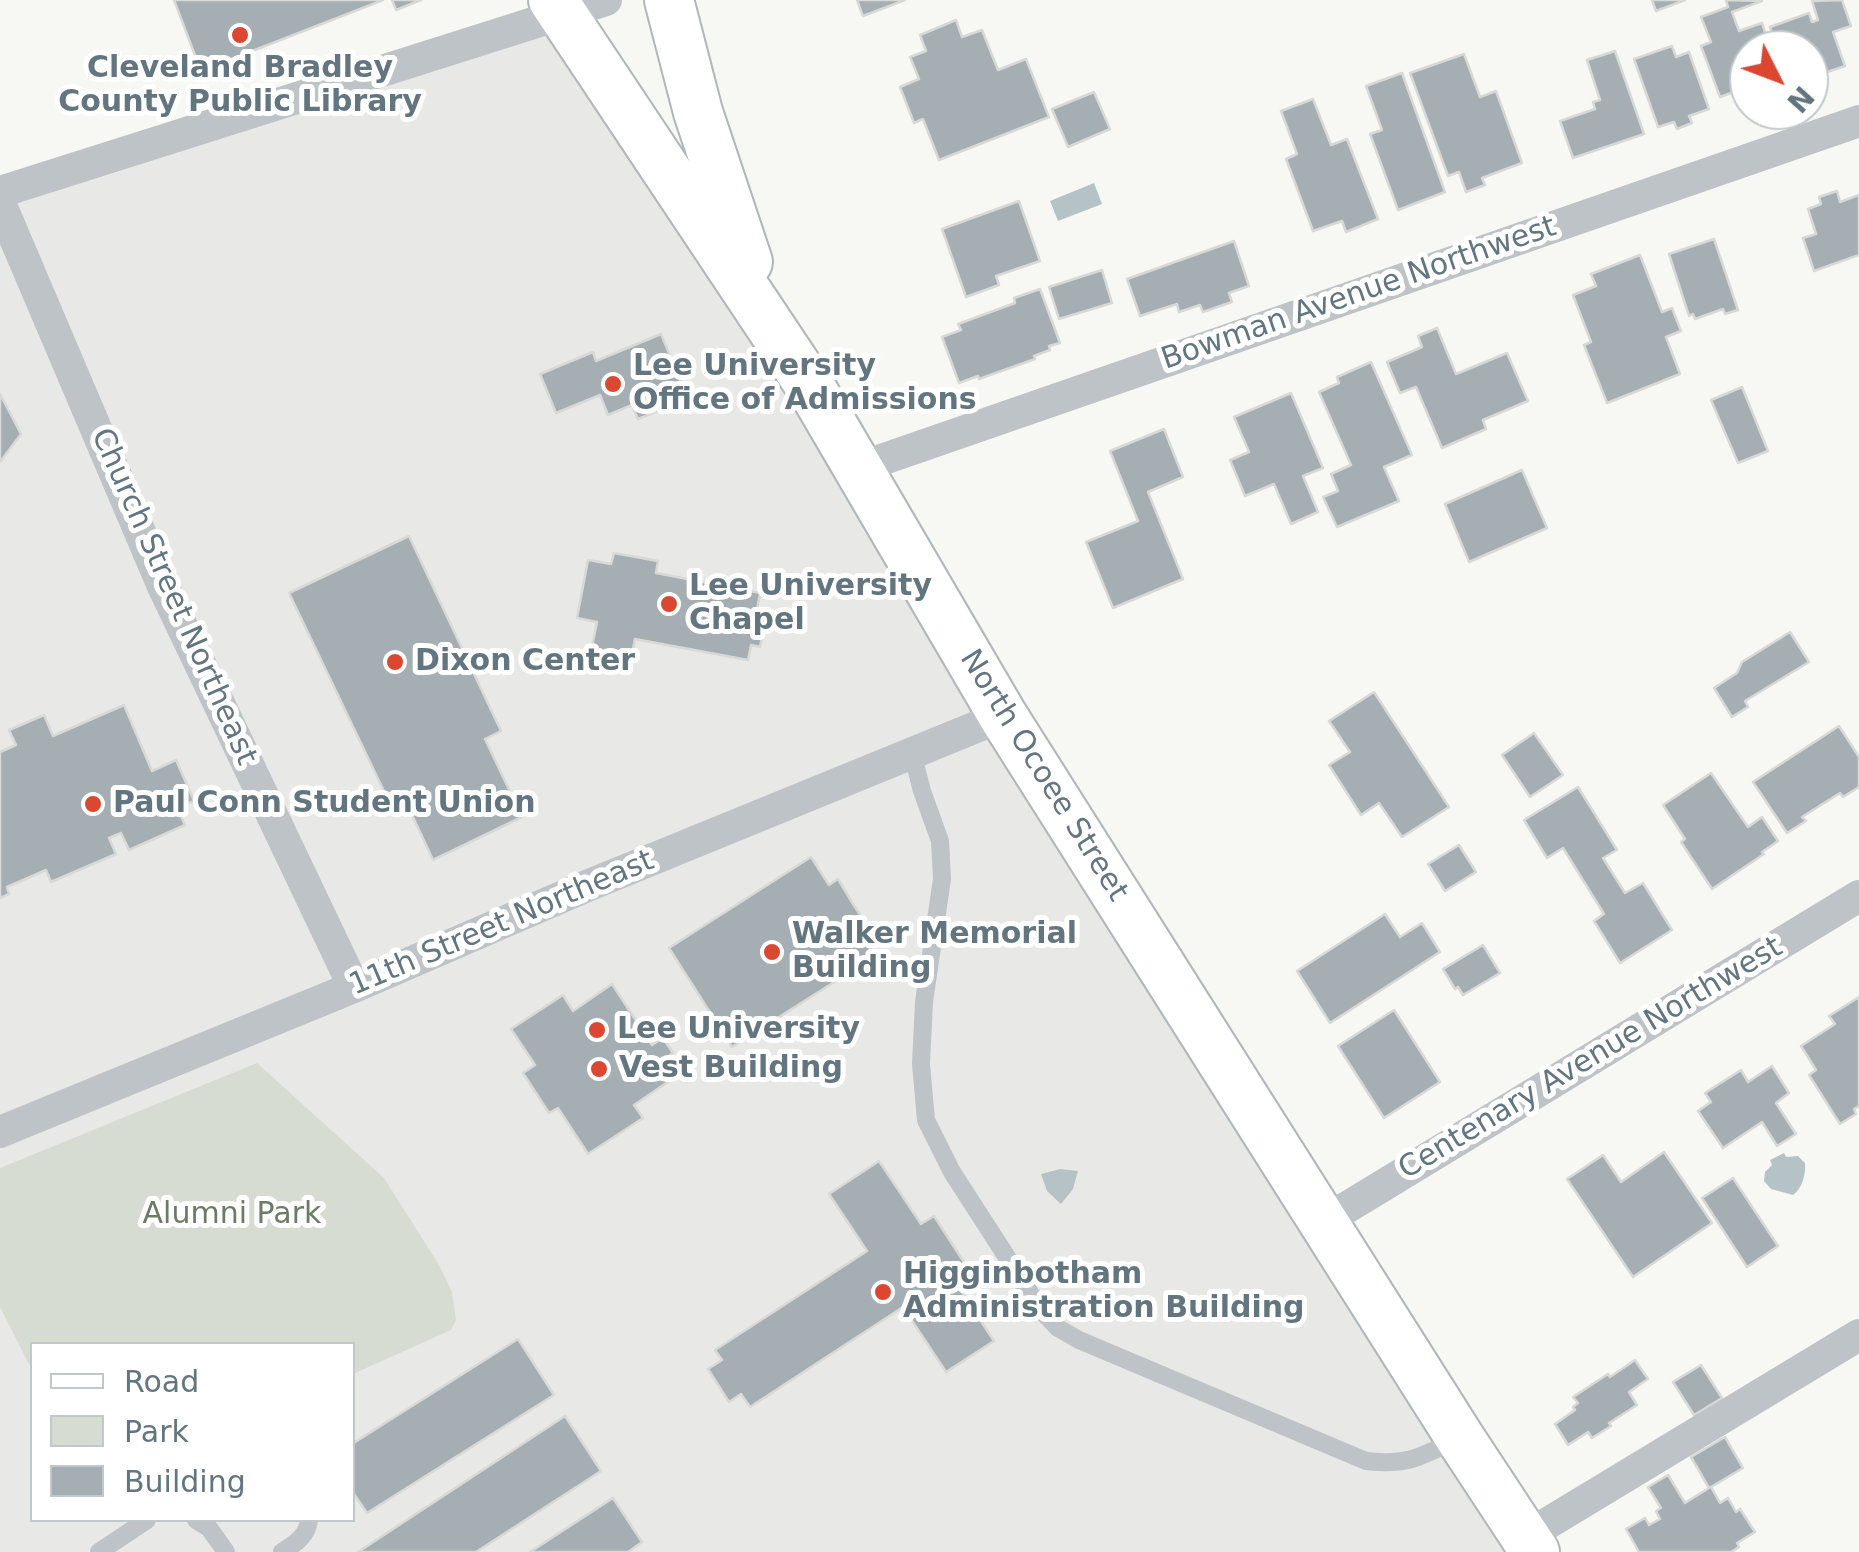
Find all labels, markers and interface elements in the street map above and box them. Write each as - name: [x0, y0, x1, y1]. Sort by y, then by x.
- marker: Cleveland Bradley County Public Library: [229, 24, 251, 46]
- north arrow: [1729, 30, 1829, 130]
- place label: Cleveland Bradley County Public Library: [58, 51, 422, 122]
- text: N: [1780, 79, 1820, 119]
- street label: Bowman Avenue Northwest: [1157, 209, 1561, 379]
- place label: Lee University Office of Admissions: [633, 349, 977, 420]
- marker: Lee University Office of Admissions: [602, 373, 624, 395]
- street label: Church Street Northeast: [82, 423, 264, 771]
- place label: Lee University Chapel: [689, 569, 932, 640]
- marker: Lee University Chapel: [658, 593, 680, 615]
- place label: Dixon Center: [415, 644, 635, 680]
- street label: North Ocoee Street: [951, 644, 1135, 908]
- marker: Dixon Center: [384, 651, 406, 673]
- place label: Paul Conn Student Union: [113, 786, 536, 822]
- marker: Paul Conn Student Union: [82, 793, 104, 815]
- street label: 11th Street Northeast: [344, 843, 660, 1005]
- place label: Walker Memorial Building: [792, 917, 1077, 988]
- street label: Centenary Avenue Northwest: [1393, 930, 1789, 1188]
- marker: Walker Memorial Building: [761, 941, 783, 963]
- place label: Lee University: [617, 1012, 860, 1048]
- marker: Lee University: [586, 1019, 608, 1041]
- place label: Vest Building: [619, 1051, 843, 1087]
- marker: Vest Building: [588, 1058, 610, 1080]
- park label: Alumni Park: [143, 1197, 321, 1233]
- place label: Higginbotham Administration Building: [903, 1257, 1305, 1328]
- marker: Higginbotham Administration Building: [872, 1281, 894, 1303]
- legend: [30, 1342, 355, 1522]
- text: Road: [124, 1364, 199, 1399]
- text: Park: [124, 1414, 189, 1449]
- text: Building: [124, 1464, 246, 1499]

